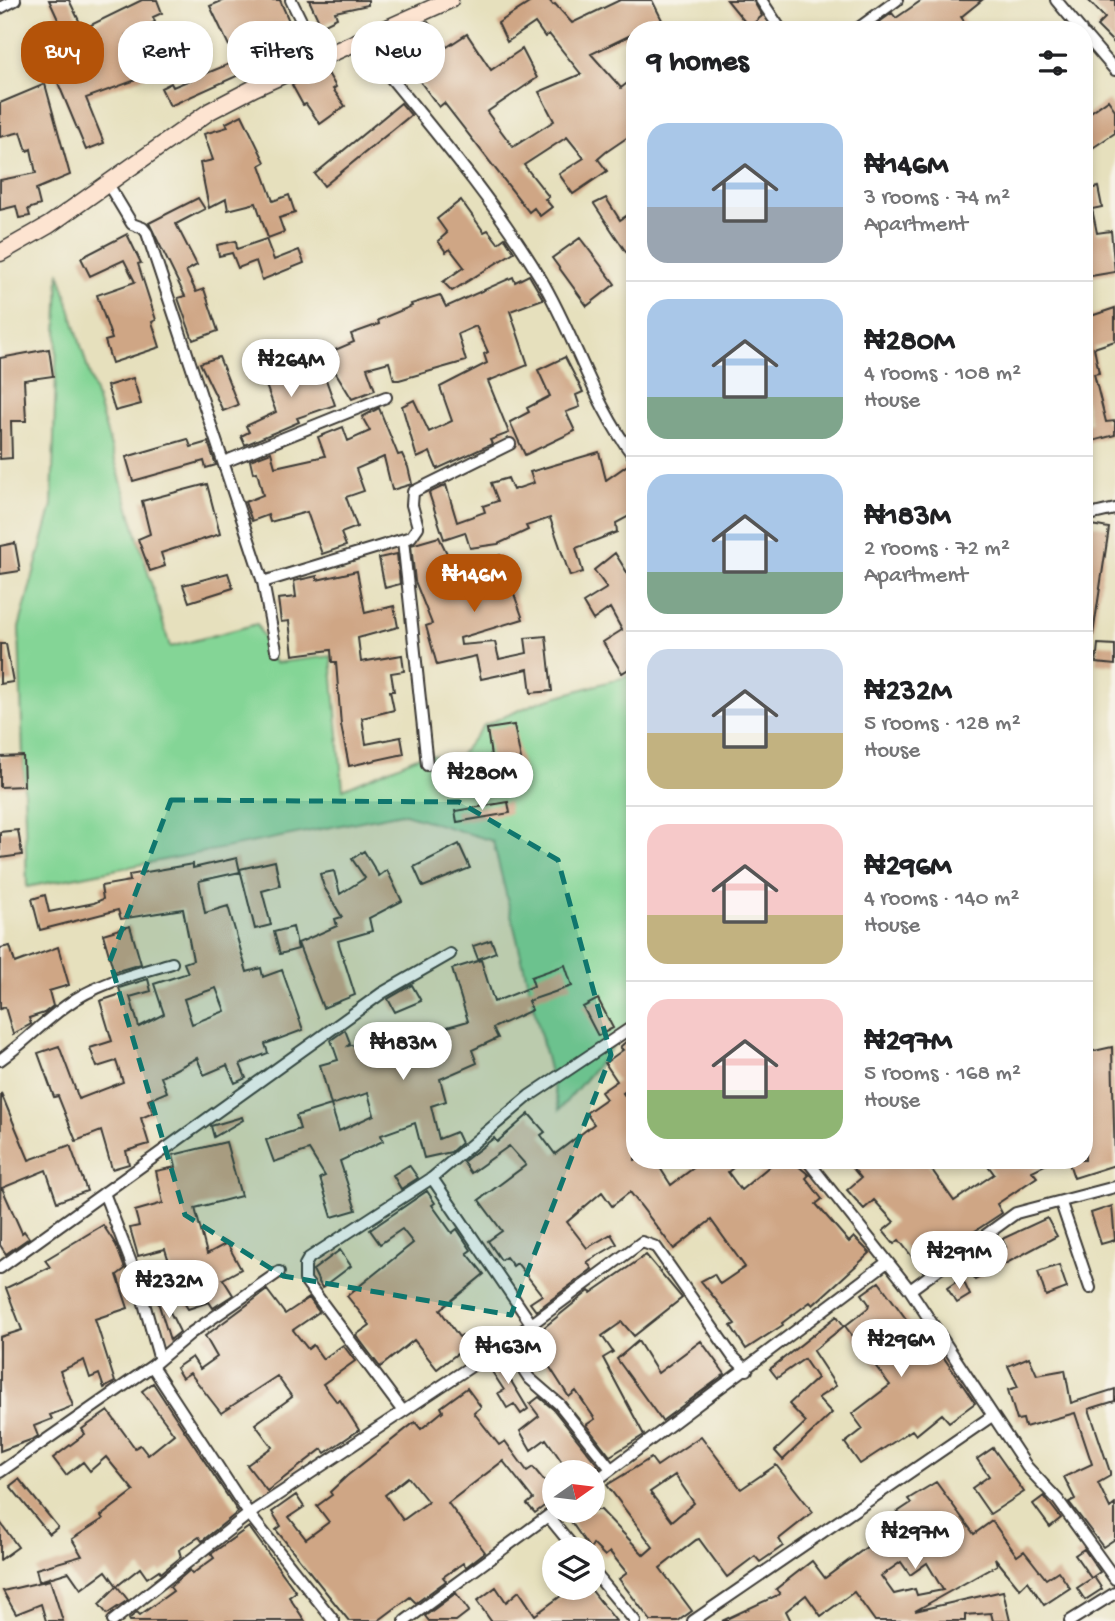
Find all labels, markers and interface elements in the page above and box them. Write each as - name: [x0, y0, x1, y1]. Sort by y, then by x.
- chip: Buy: [21, 21, 104, 84]
- chip: Rent: [118, 21, 213, 84]
- chip: Filters: [227, 21, 337, 84]
- chip: New: [351, 21, 445, 84]
- icon: filters: [1034, 44, 1072, 82]
- text: 9 homes: [647, 46, 749, 81]
- text: ₦146M: [864, 150, 948, 185]
- icon: home: [703, 151, 787, 235]
- text: 3 rooms · 74 m²: [864, 185, 1010, 212]
- text: Apartment: [864, 212, 968, 239]
- text: ₦280M: [864, 326, 955, 361]
- icon: home: [703, 327, 787, 411]
- pin: ₦264M: [242, 340, 340, 399]
- text: ₦264M: [258, 348, 324, 375]
- text: 4 rooms · 108 m²: [864, 361, 1021, 388]
- text: House: [864, 388, 920, 415]
- text: ₦183M: [864, 501, 951, 536]
- icon: home: [703, 502, 787, 586]
- text: 2 rooms · 72 m²: [864, 536, 1010, 563]
- pin: ₦146M: [425, 554, 523, 614]
- text: ₦146M: [442, 563, 506, 590]
- text: Apartment: [864, 563, 968, 590]
- text: ₦232M: [864, 676, 951, 711]
- icon: home: [703, 677, 787, 761]
- text: 5 rooms · 128 m²: [864, 711, 1021, 738]
- text: House: [864, 738, 920, 765]
- pin: ₦280M: [433, 752, 531, 812]
- text: ₦280M: [447, 761, 517, 788]
- text: ₦296M: [864, 851, 951, 886]
- icon: home: [703, 852, 787, 936]
- text: 4 rooms · 140 m²: [864, 886, 1019, 913]
- text: House: [864, 913, 920, 940]
- pin: ₦183M: [354, 1023, 452, 1082]
- text: ₦297M: [864, 1026, 952, 1061]
- icon: home: [703, 1027, 787, 1111]
- text: ₦183M: [370, 1031, 436, 1058]
- text: 5 rooms · 168 m²: [864, 1061, 1021, 1088]
- text: House: [864, 1088, 920, 1115]
- pin: ₦291M: [910, 1232, 1008, 1291]
- text: ₦291M: [927, 1240, 991, 1267]
- pin: ₦232M: [120, 1260, 218, 1320]
- text: ₦232M: [135, 1269, 203, 1296]
- pin: ₦296M: [852, 1320, 950, 1379]
- pin: ₦163M: [459, 1326, 557, 1386]
- text: ₦296M: [867, 1328, 935, 1355]
- text: ₦163M: [475, 1335, 541, 1362]
- north arrow: [542, 1460, 606, 1522]
- map controls: [542, 1460, 605, 1600]
- pin: ₦297M: [866, 1512, 964, 1571]
- text: ₦297M: [881, 1520, 949, 1547]
- button: layers: [542, 1537, 605, 1600]

